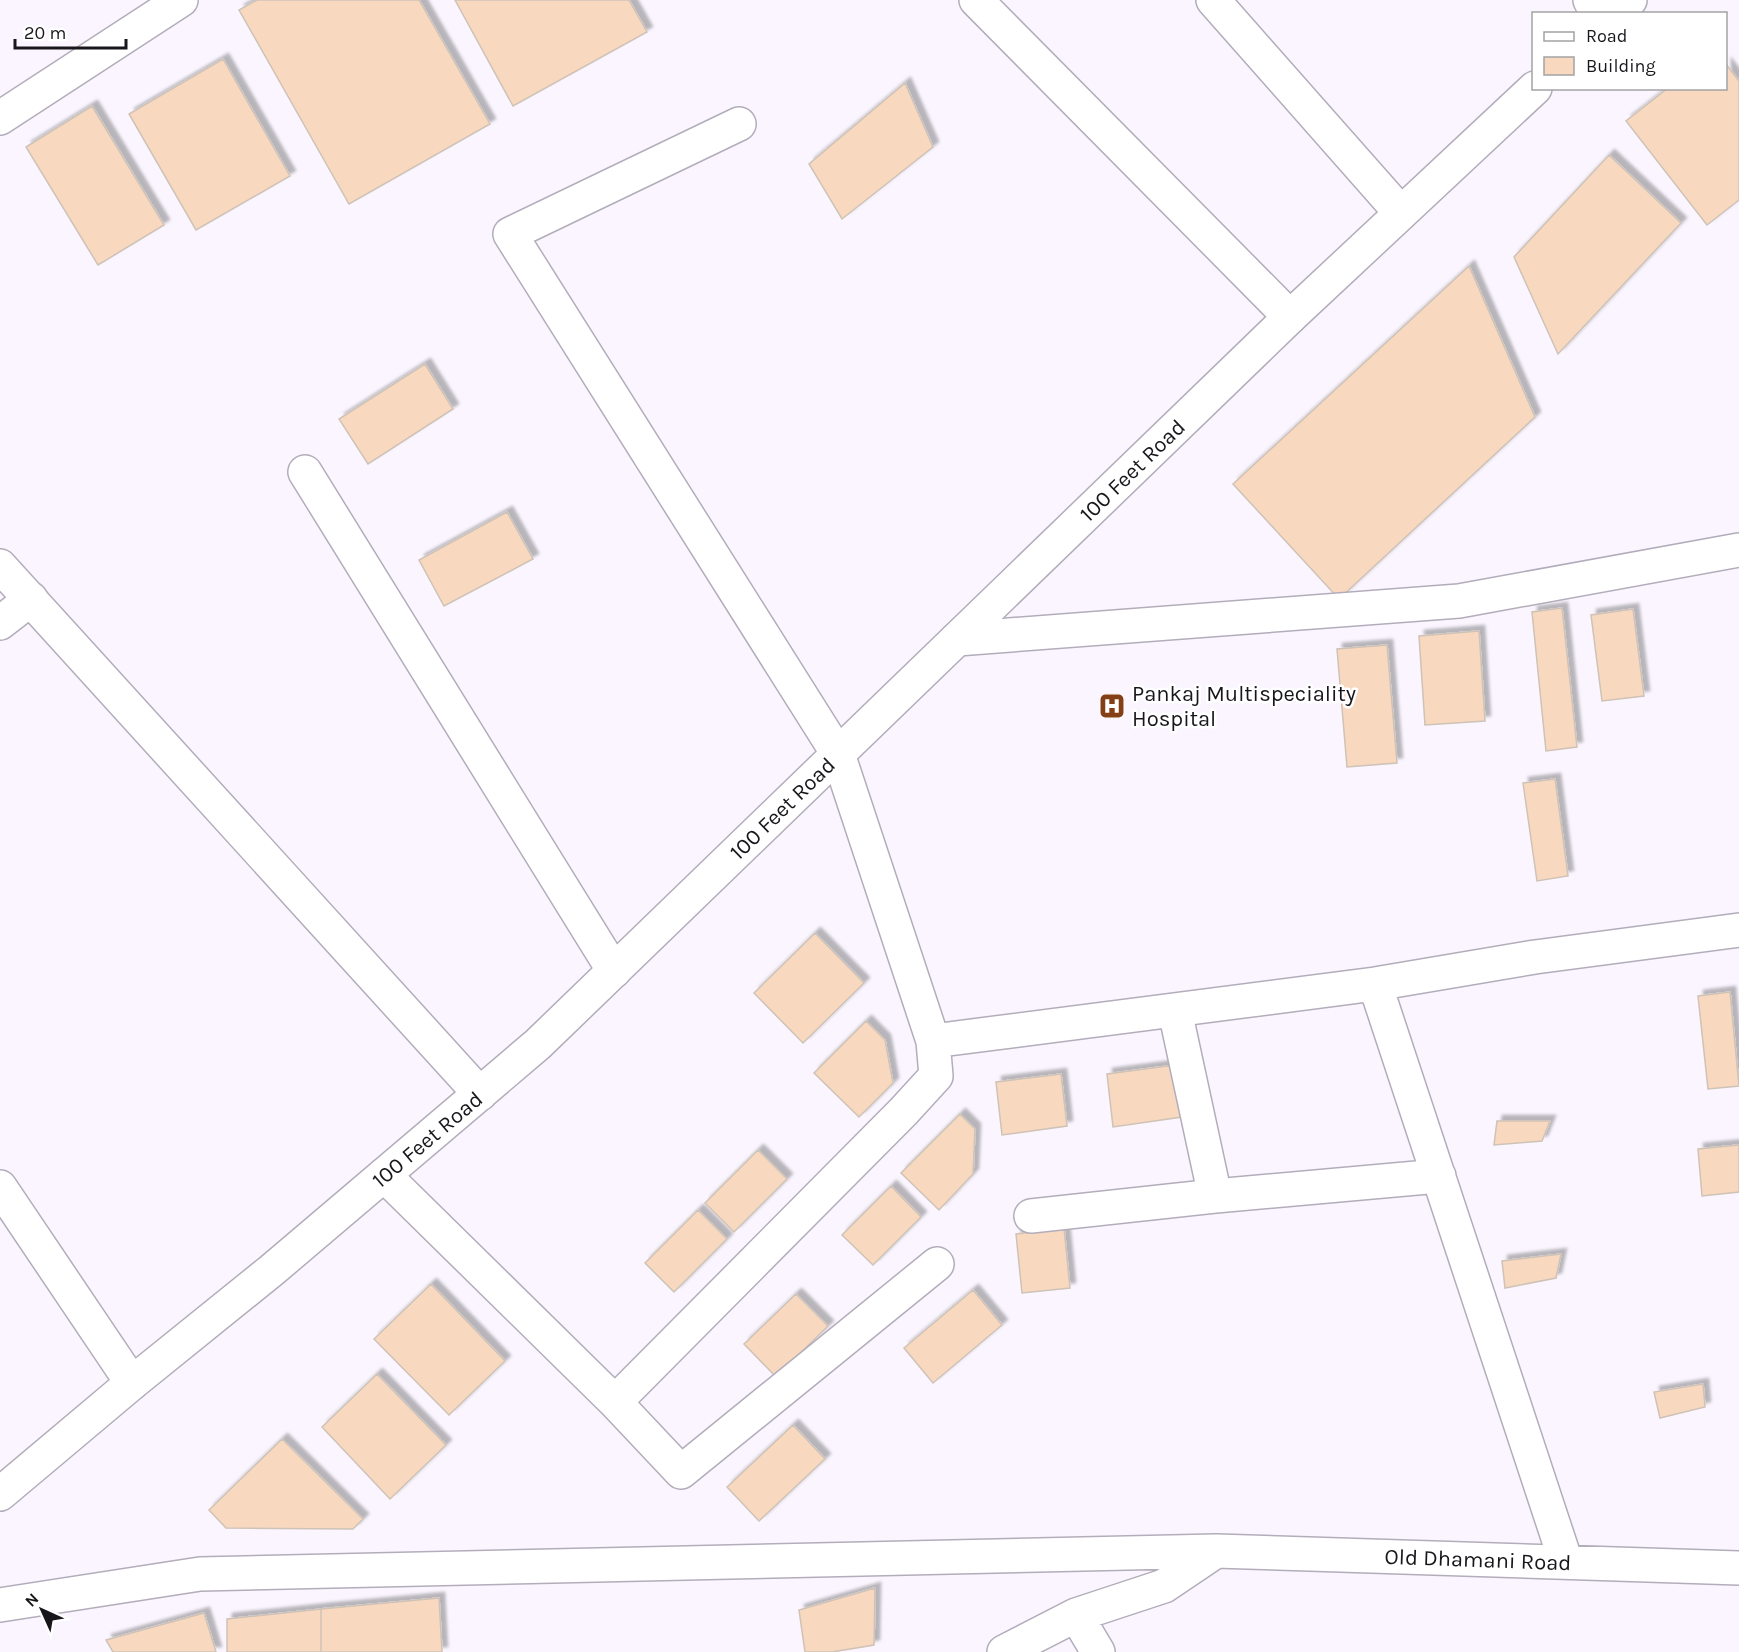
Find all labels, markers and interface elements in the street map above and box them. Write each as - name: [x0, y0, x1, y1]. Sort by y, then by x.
- scale bar: [15, 12, 126, 50]
- legend: [1532, 12, 1727, 90]
- text: 20 m: [24, 22, 66, 44]
- text: Road: [1586, 25, 1627, 47]
- text: Building: [1586, 55, 1656, 77]
- street label: 100 Feet Road: [1075, 414, 1191, 527]
- place label: Pankaj Multispeciality Hospital: [1132, 681, 1356, 732]
- hospital icon: Pankaj Multispeciality Hospital: [1097, 691, 1127, 721]
- street label: 100 Feet Road: [725, 752, 841, 865]
- street label: 100 Feet Road: [367, 1086, 488, 1194]
- street label: Old Dhamani Road: [1384, 1544, 1572, 1576]
- north arrow: [12, 1580, 72, 1640]
- text: N: [21, 1589, 43, 1611]

